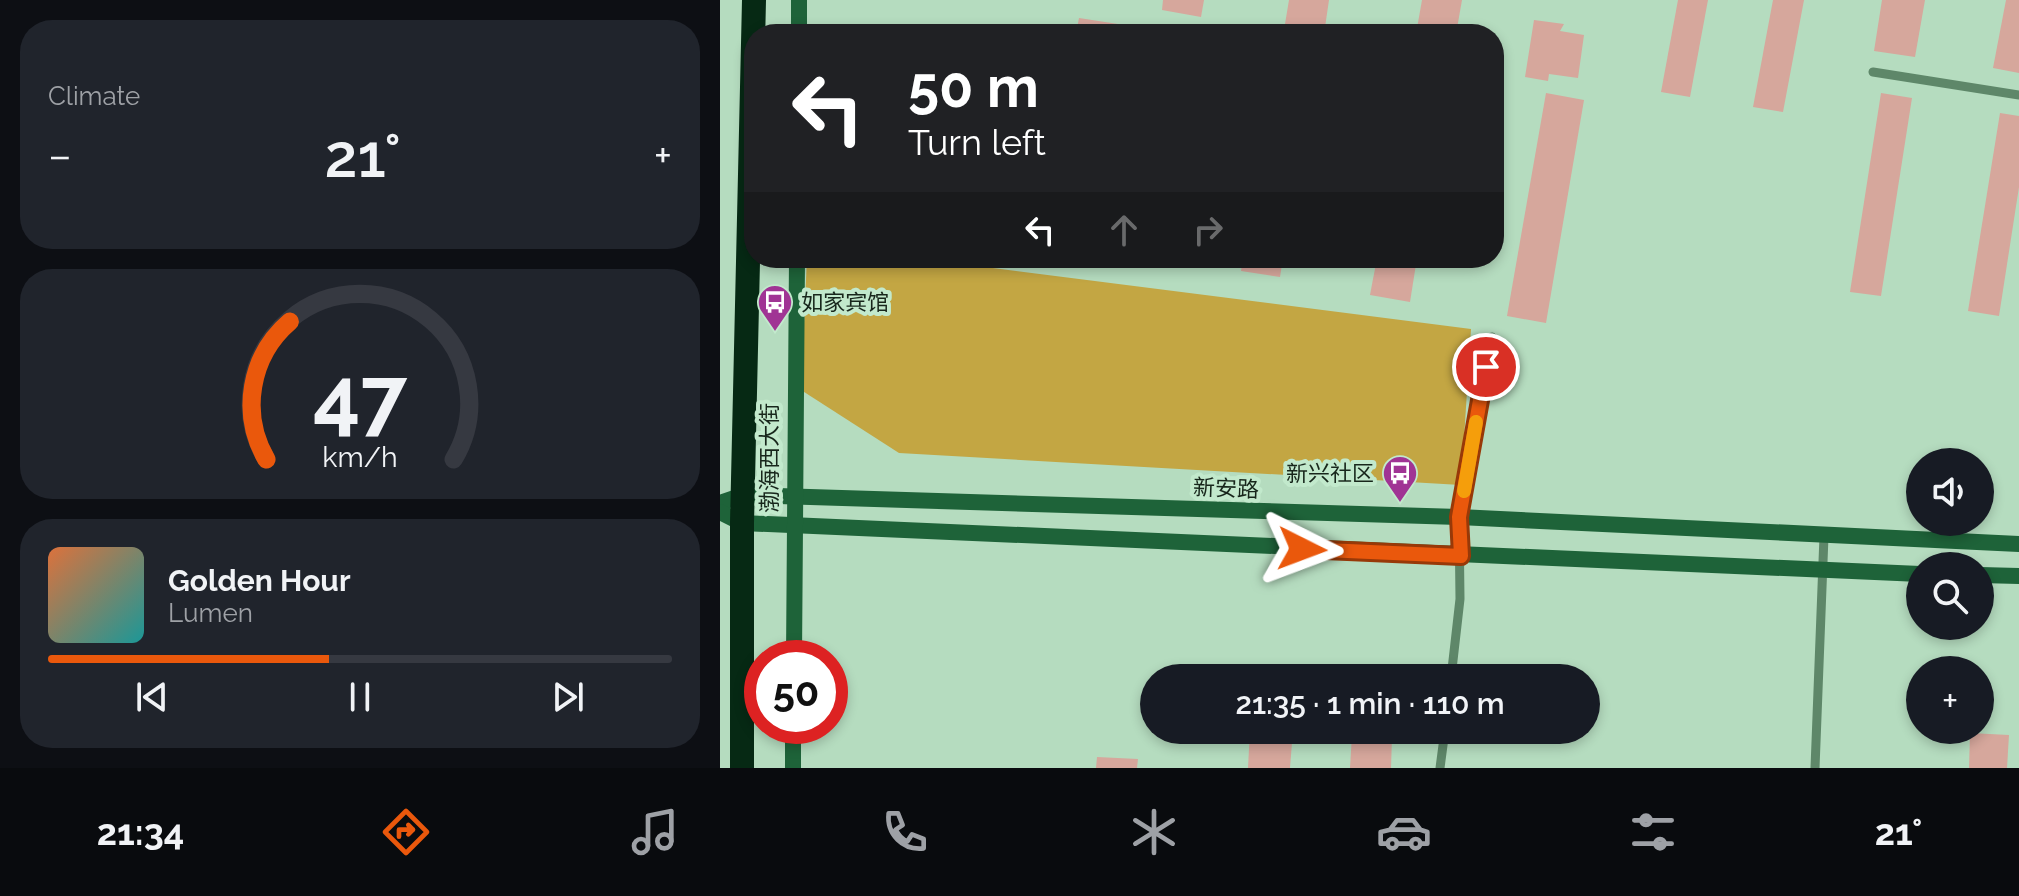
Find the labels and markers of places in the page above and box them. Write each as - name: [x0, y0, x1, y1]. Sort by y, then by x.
- bus stop icon: 如家宾馆: [756, 283, 794, 333]
- place label: 如家宾馆: [801, 289, 889, 315]
- pin: [1452, 333, 1520, 401]
- bus stop icon: 新兴社区: [1381, 454, 1419, 504]
- place label: 新兴社区: [1286, 460, 1374, 486]

